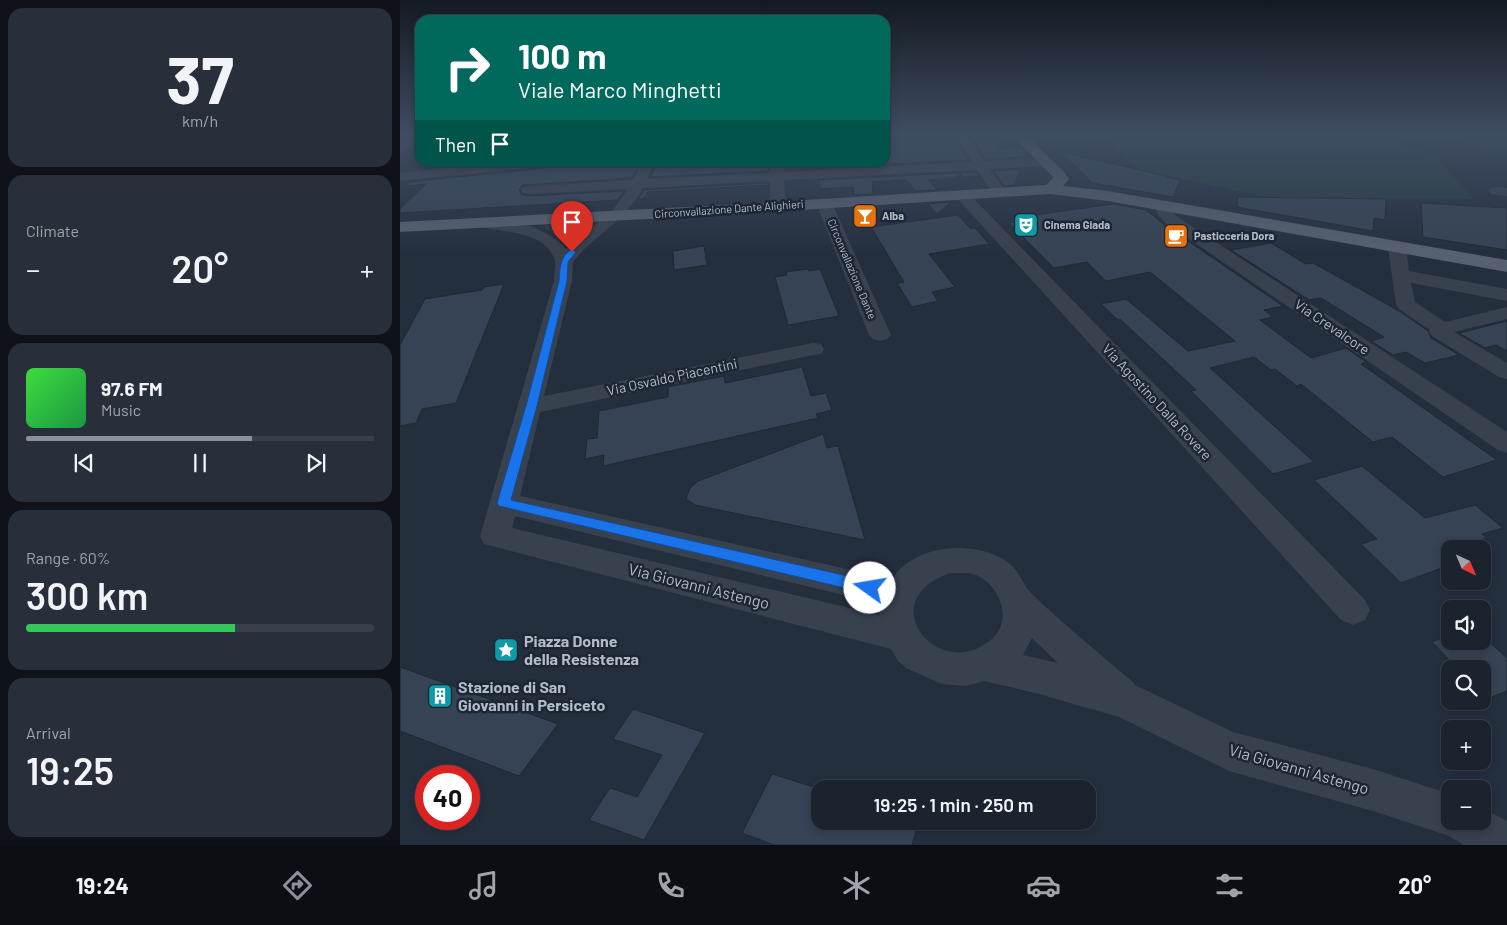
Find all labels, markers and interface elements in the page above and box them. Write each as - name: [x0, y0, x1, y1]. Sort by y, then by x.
- text: 100 m: [518, 34, 607, 76]
- icon: right: [435, 35, 500, 100]
- text: 37: [166, 39, 234, 117]
- text: Viale Marco Minghetti: [518, 76, 722, 102]
- text: km/h: [182, 111, 218, 130]
- icon: arrive: [486, 130, 514, 158]
- text: Then: [435, 133, 476, 156]
- street label: Circonvallazione Dante Alighieri: [654, 197, 804, 220]
- pin: [551, 201, 593, 252]
- bar icon: Alba: [852, 203, 878, 229]
- icon: arrive: [558, 208, 586, 236]
- place label: Alba: [882, 209, 904, 222]
- theatre icon: Cinema Giada: [1013, 212, 1039, 238]
- street label: Circonvallazione Dante: [825, 217, 880, 321]
- place label: Cinema Giada: [1044, 218, 1110, 231]
- text: Climate: [26, 221, 79, 240]
- cafe icon: Pasticceria Dora: [1163, 223, 1189, 249]
- place label: Pasticceria Dora: [1194, 229, 1275, 242]
- text: 20°: [172, 245, 228, 291]
- text: −: [26, 252, 40, 286]
- text: +: [360, 252, 374, 286]
- street label: Via Crevalcore: [1292, 295, 1373, 358]
- street label: Via Agostino Dalla Rovere: [1099, 340, 1216, 463]
- street label: Via Osvaldo Piacentini: [605, 354, 739, 399]
- text: 97.6 FM: [101, 377, 163, 400]
- text: Music: [101, 400, 141, 419]
- icon: previous: [70, 449, 98, 477]
- icon: pause: [186, 449, 214, 477]
- icon: next: [302, 449, 330, 477]
- north arrow: [1441, 540, 1491, 590]
- map controls: [1441, 540, 1491, 830]
- text: Range · 60%: [26, 548, 110, 567]
- street label: Via Giovanni Astengo: [627, 559, 772, 612]
- position arrow: [843, 561, 895, 613]
- text: 300 km: [26, 572, 148, 618]
- button: sound: [1441, 600, 1491, 650]
- place label: Piazza Donne della Resistenza: [524, 631, 639, 668]
- place icon: Piazza Donne della Resistenza: [493, 637, 519, 663]
- button: search: [1441, 660, 1491, 710]
- place label: Stazione di San Giovanni in Persiceto: [458, 677, 605, 714]
- building icon: Stazione di San Giovanni in Persiceto: [427, 683, 453, 709]
- button: +: [1441, 720, 1491, 770]
- text: Arrival: [26, 723, 71, 742]
- street label: Via Giovanni Astengo: [1227, 739, 1371, 798]
- text: 19:25: [26, 747, 114, 793]
- speed limit sign: 40: [415, 765, 480, 830]
- button: −: [1441, 780, 1491, 830]
- text: 19:25 · 1 min · 250 m: [873, 793, 1034, 816]
- icon: directions: [280, 868, 315, 903]
- icon: music: [466, 868, 501, 903]
- icon: phone: [653, 868, 688, 903]
- icon: climate: [839, 868, 874, 903]
- icon: car: [1026, 868, 1061, 903]
- icon: filters: [1212, 868, 1247, 903]
- text: 19:24: [76, 872, 129, 898]
- text: 20°: [1398, 872, 1431, 898]

